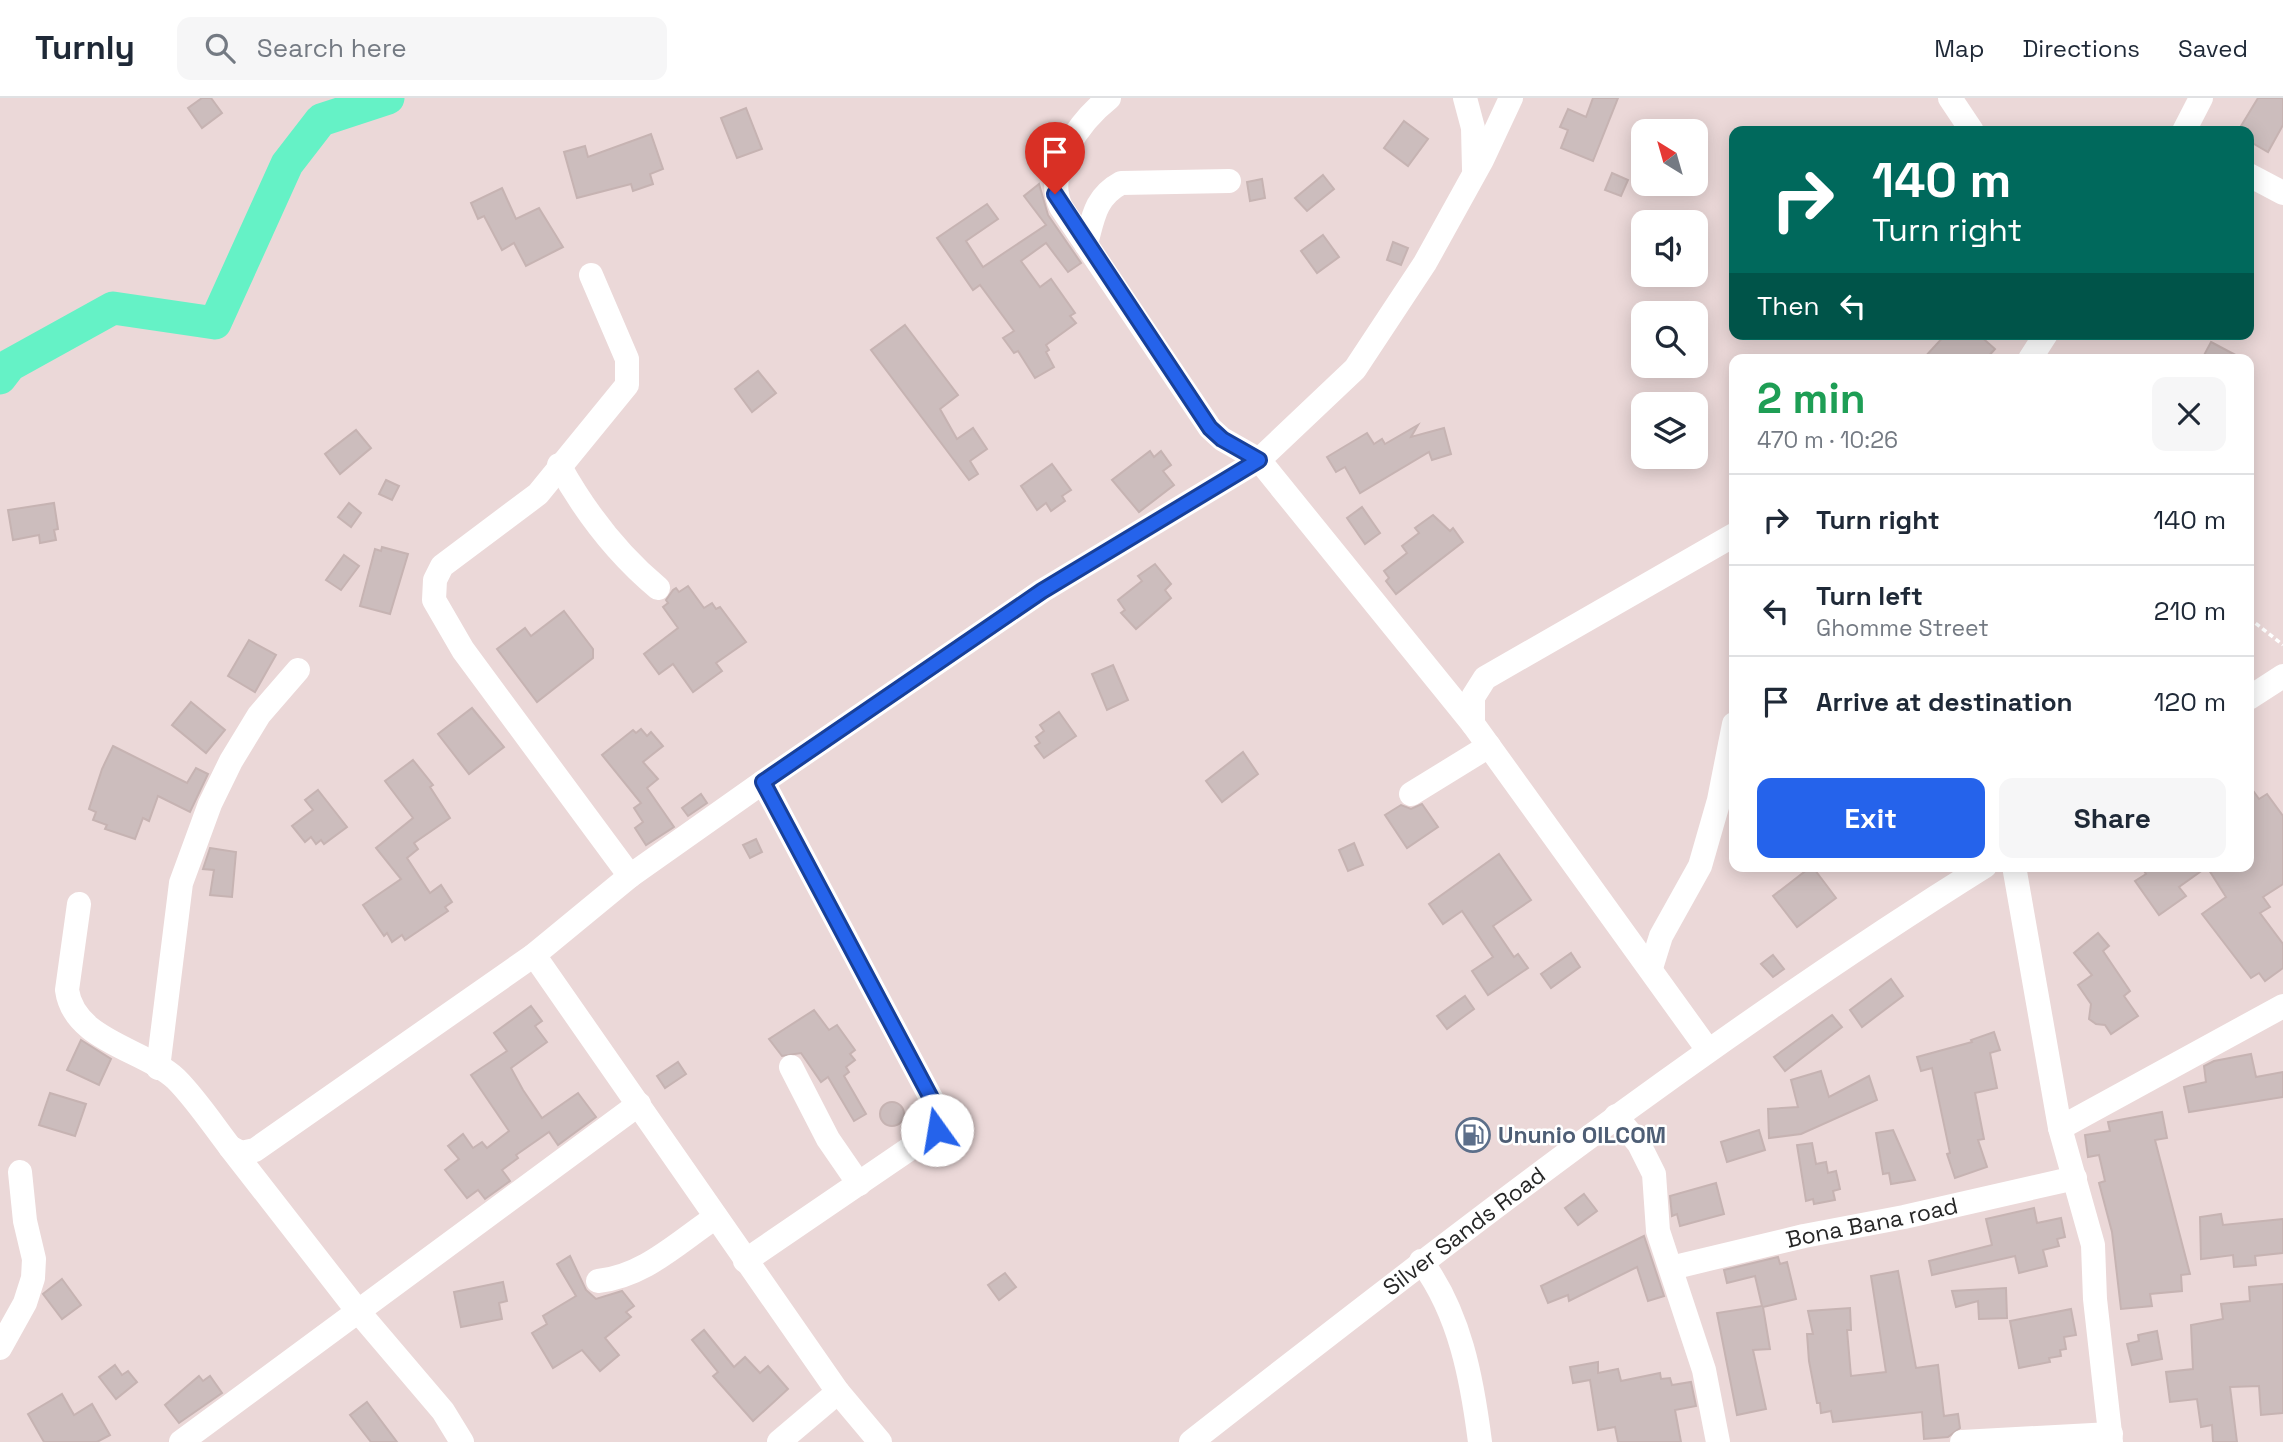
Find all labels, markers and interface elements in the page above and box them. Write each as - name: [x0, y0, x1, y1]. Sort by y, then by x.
- search box: [177, 17, 667, 80]
- text: Turnly: [35, 27, 135, 69]
- icon: search: [201, 29, 239, 67]
- text: Search here: [257, 31, 407, 65]
- text: Map: [1934, 33, 1984, 64]
- text: Directions: [2022, 33, 2140, 64]
- text: Saved: [2178, 33, 2248, 64]
- north arrow: [1631, 119, 1708, 196]
- map controls: [1631, 119, 1708, 469]
- pin: [1025, 122, 1085, 194]
- icon: arrive: [1036, 133, 1074, 171]
- text: 140 m: [1872, 149, 2011, 211]
- icon: right: [1757, 154, 1848, 245]
- button: sound: [1631, 210, 1708, 287]
- text: Turn right: [1872, 210, 2022, 250]
- icon: left: [1834, 287, 1872, 325]
- text: Then: [1757, 289, 1820, 323]
- button: search: [1631, 301, 1708, 378]
- text: 2 min: [1757, 372, 1866, 425]
- button: close: [2152, 377, 2226, 451]
- button: layers: [1631, 392, 1708, 469]
- text: 470 m · 10:26: [1757, 425, 1898, 455]
- icon: right: [1757, 501, 1795, 539]
- text: Turn right: [1816, 503, 1940, 537]
- text: 140 m: [2153, 503, 2226, 537]
- text: Turn left: [1816, 579, 1923, 613]
- icon: left: [1757, 592, 1795, 630]
- text: 210 m: [2154, 594, 2226, 628]
- text: Ghomme Street: [1816, 613, 1989, 643]
- icon: arrive: [1757, 683, 1795, 721]
- text: Arrive at destination: [1816, 685, 2073, 719]
- text: 120 m: [2154, 685, 2226, 719]
- button: Exit: [1757, 778, 1985, 858]
- button: Share: [1999, 778, 2226, 858]
- position arrow: [900, 1093, 974, 1167]
- fuel station icon: Ununio OILCOM: [1454, 1116, 1492, 1154]
- place label: Ununio OILCOM: [1498, 1120, 1666, 1150]
- street label: Silver Sands Road: [1377, 1160, 1551, 1302]
- street label: Bona Bana road: [1783, 1190, 1961, 1255]

